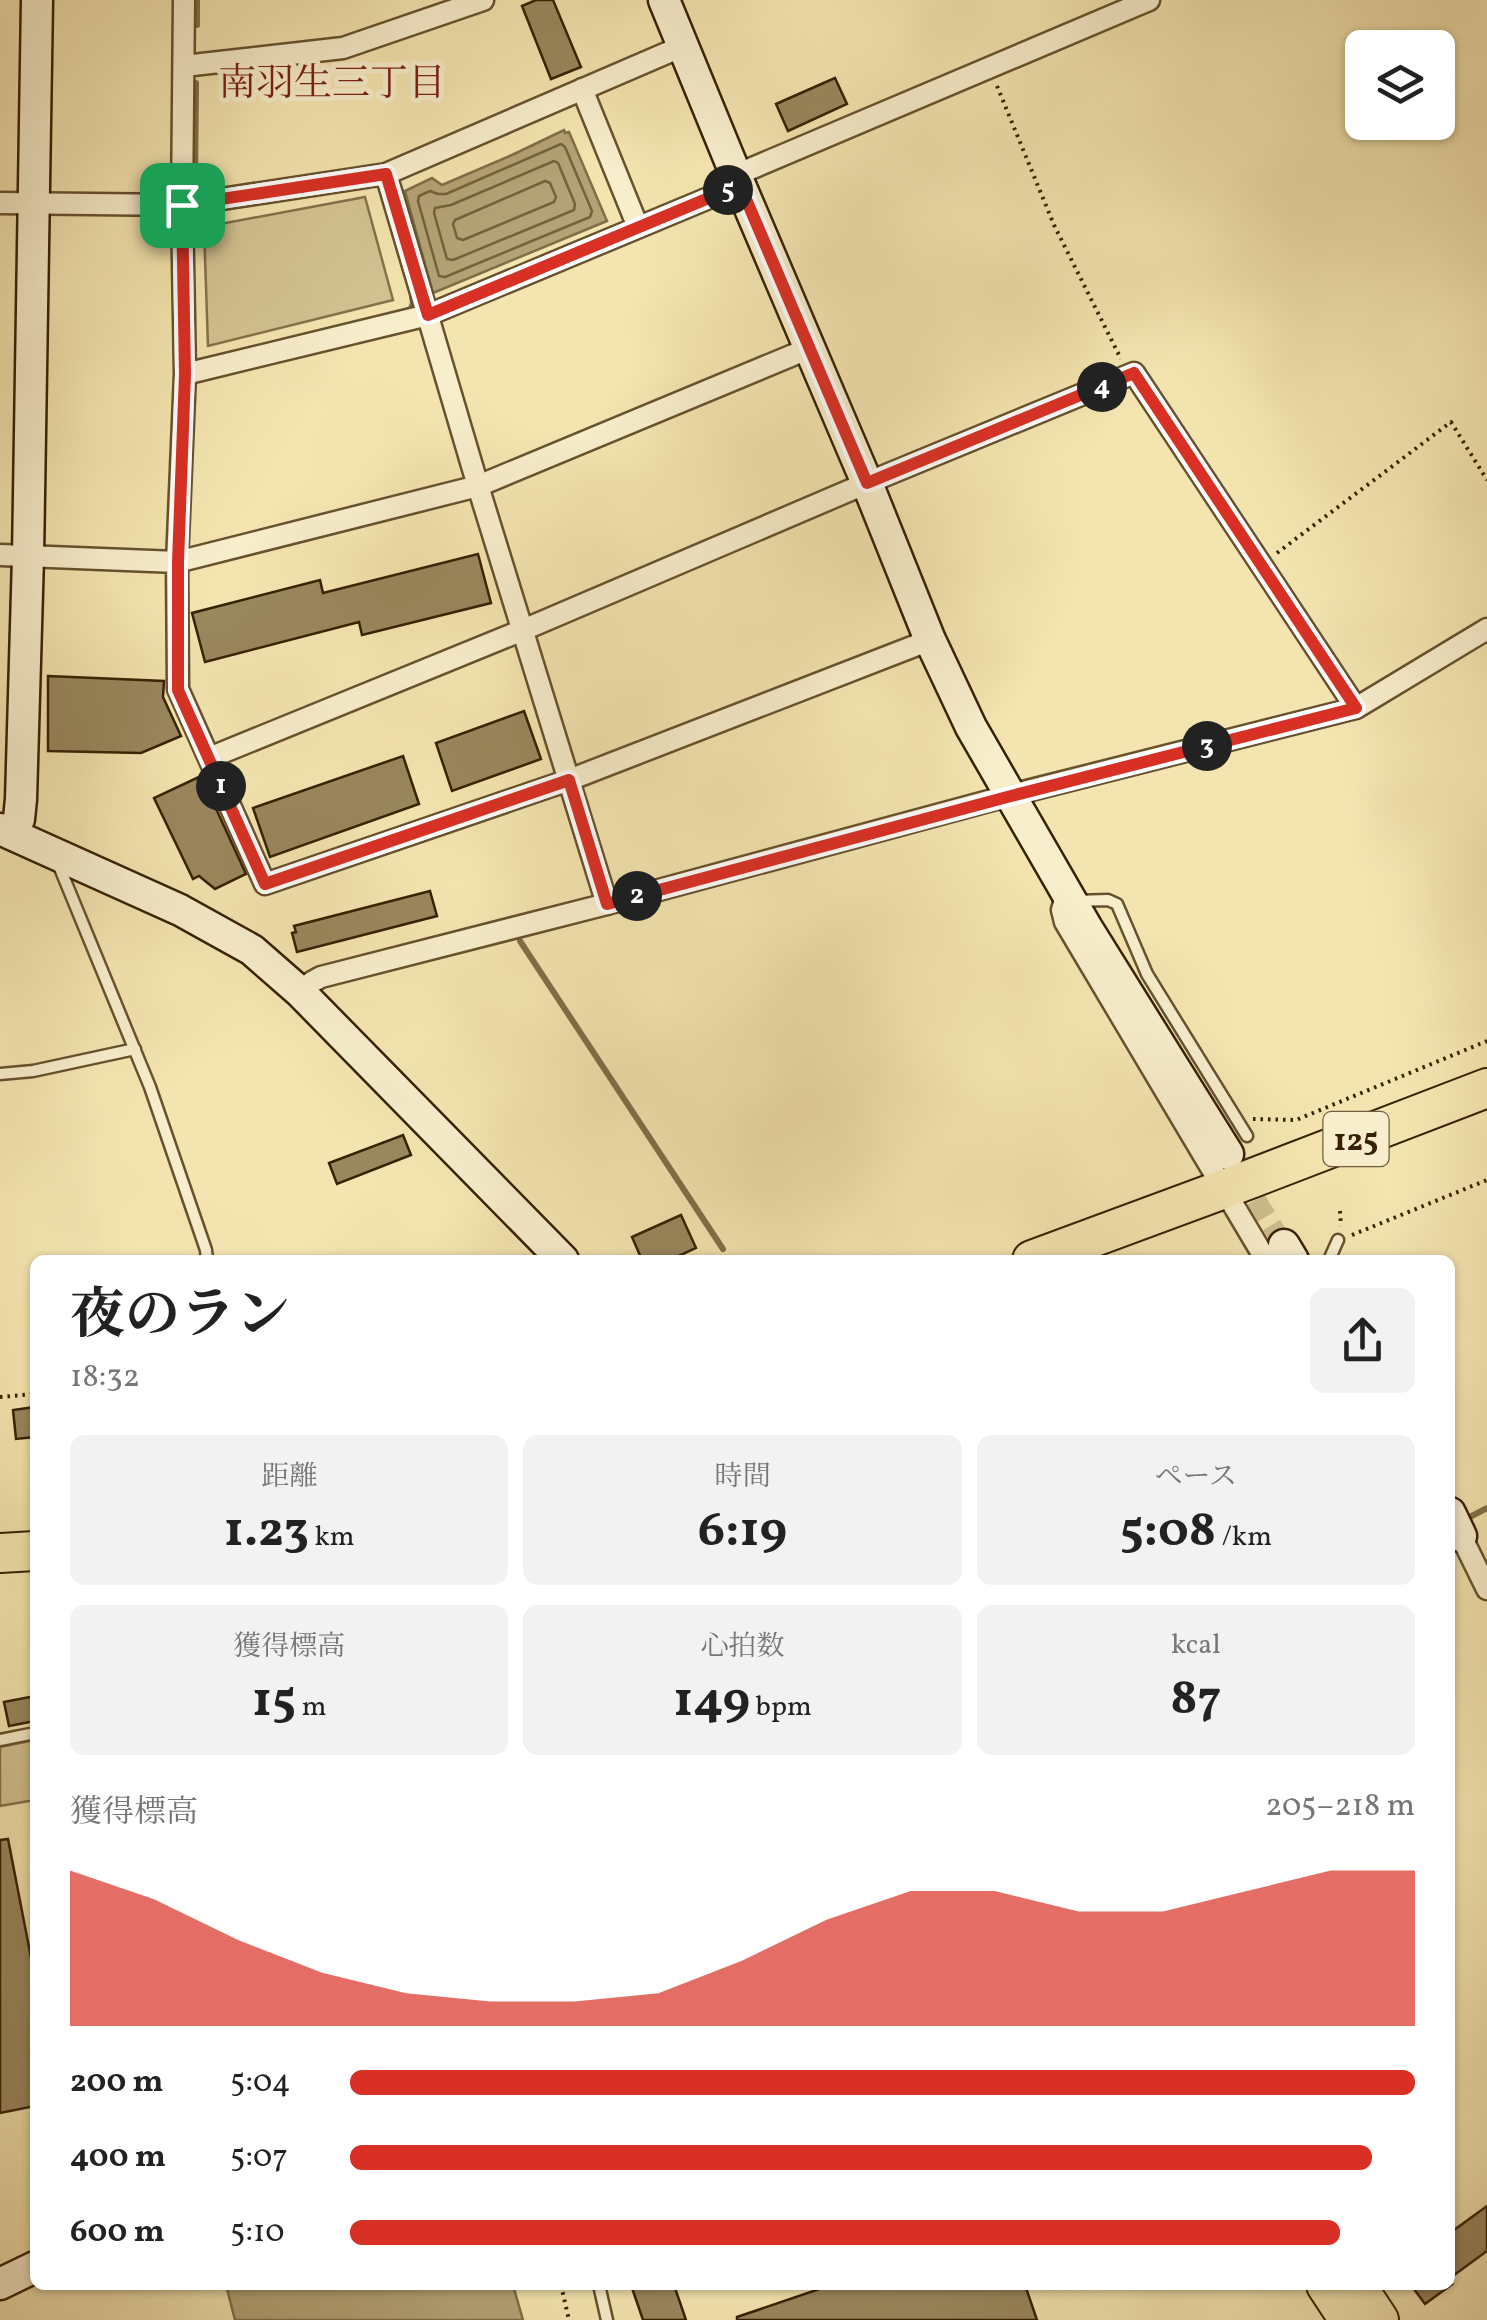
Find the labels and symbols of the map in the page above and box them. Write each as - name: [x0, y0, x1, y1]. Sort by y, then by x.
- district label: 南羽生三丁目: [218, 59, 446, 112]
- pin: [140, 163, 225, 248]
- pin: 5: [703, 165, 753, 215]
- pin: 4: [1077, 362, 1127, 412]
- pin: 3: [1182, 721, 1232, 771]
- pin: 1: [196, 761, 246, 811]
- pin: 2: [612, 871, 662, 921]
- road number: 125: [1324, 1112, 1388, 1166]

